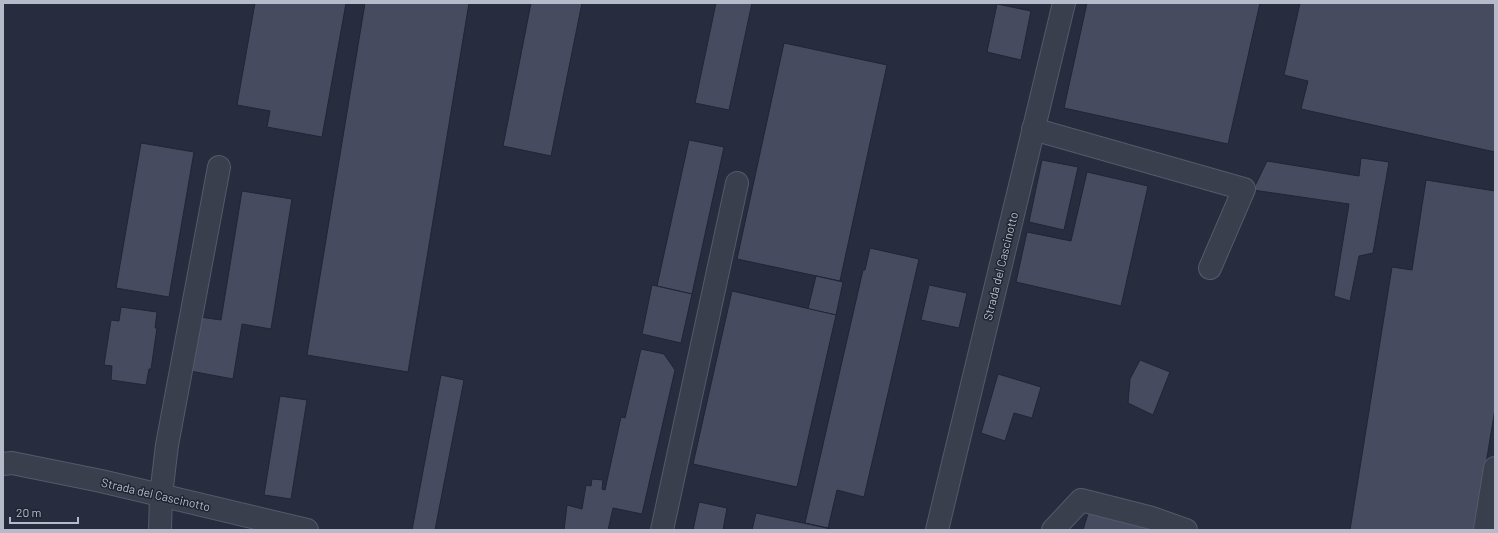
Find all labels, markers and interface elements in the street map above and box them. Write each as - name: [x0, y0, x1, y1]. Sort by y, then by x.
- street label: Strada del Cascinotto: [980, 210, 1020, 322]
- street label: Strada del Cascinotto: [100, 475, 212, 513]
- scale bar: [10, 499, 78, 525]
- text: 20 m: [16, 505, 42, 519]

